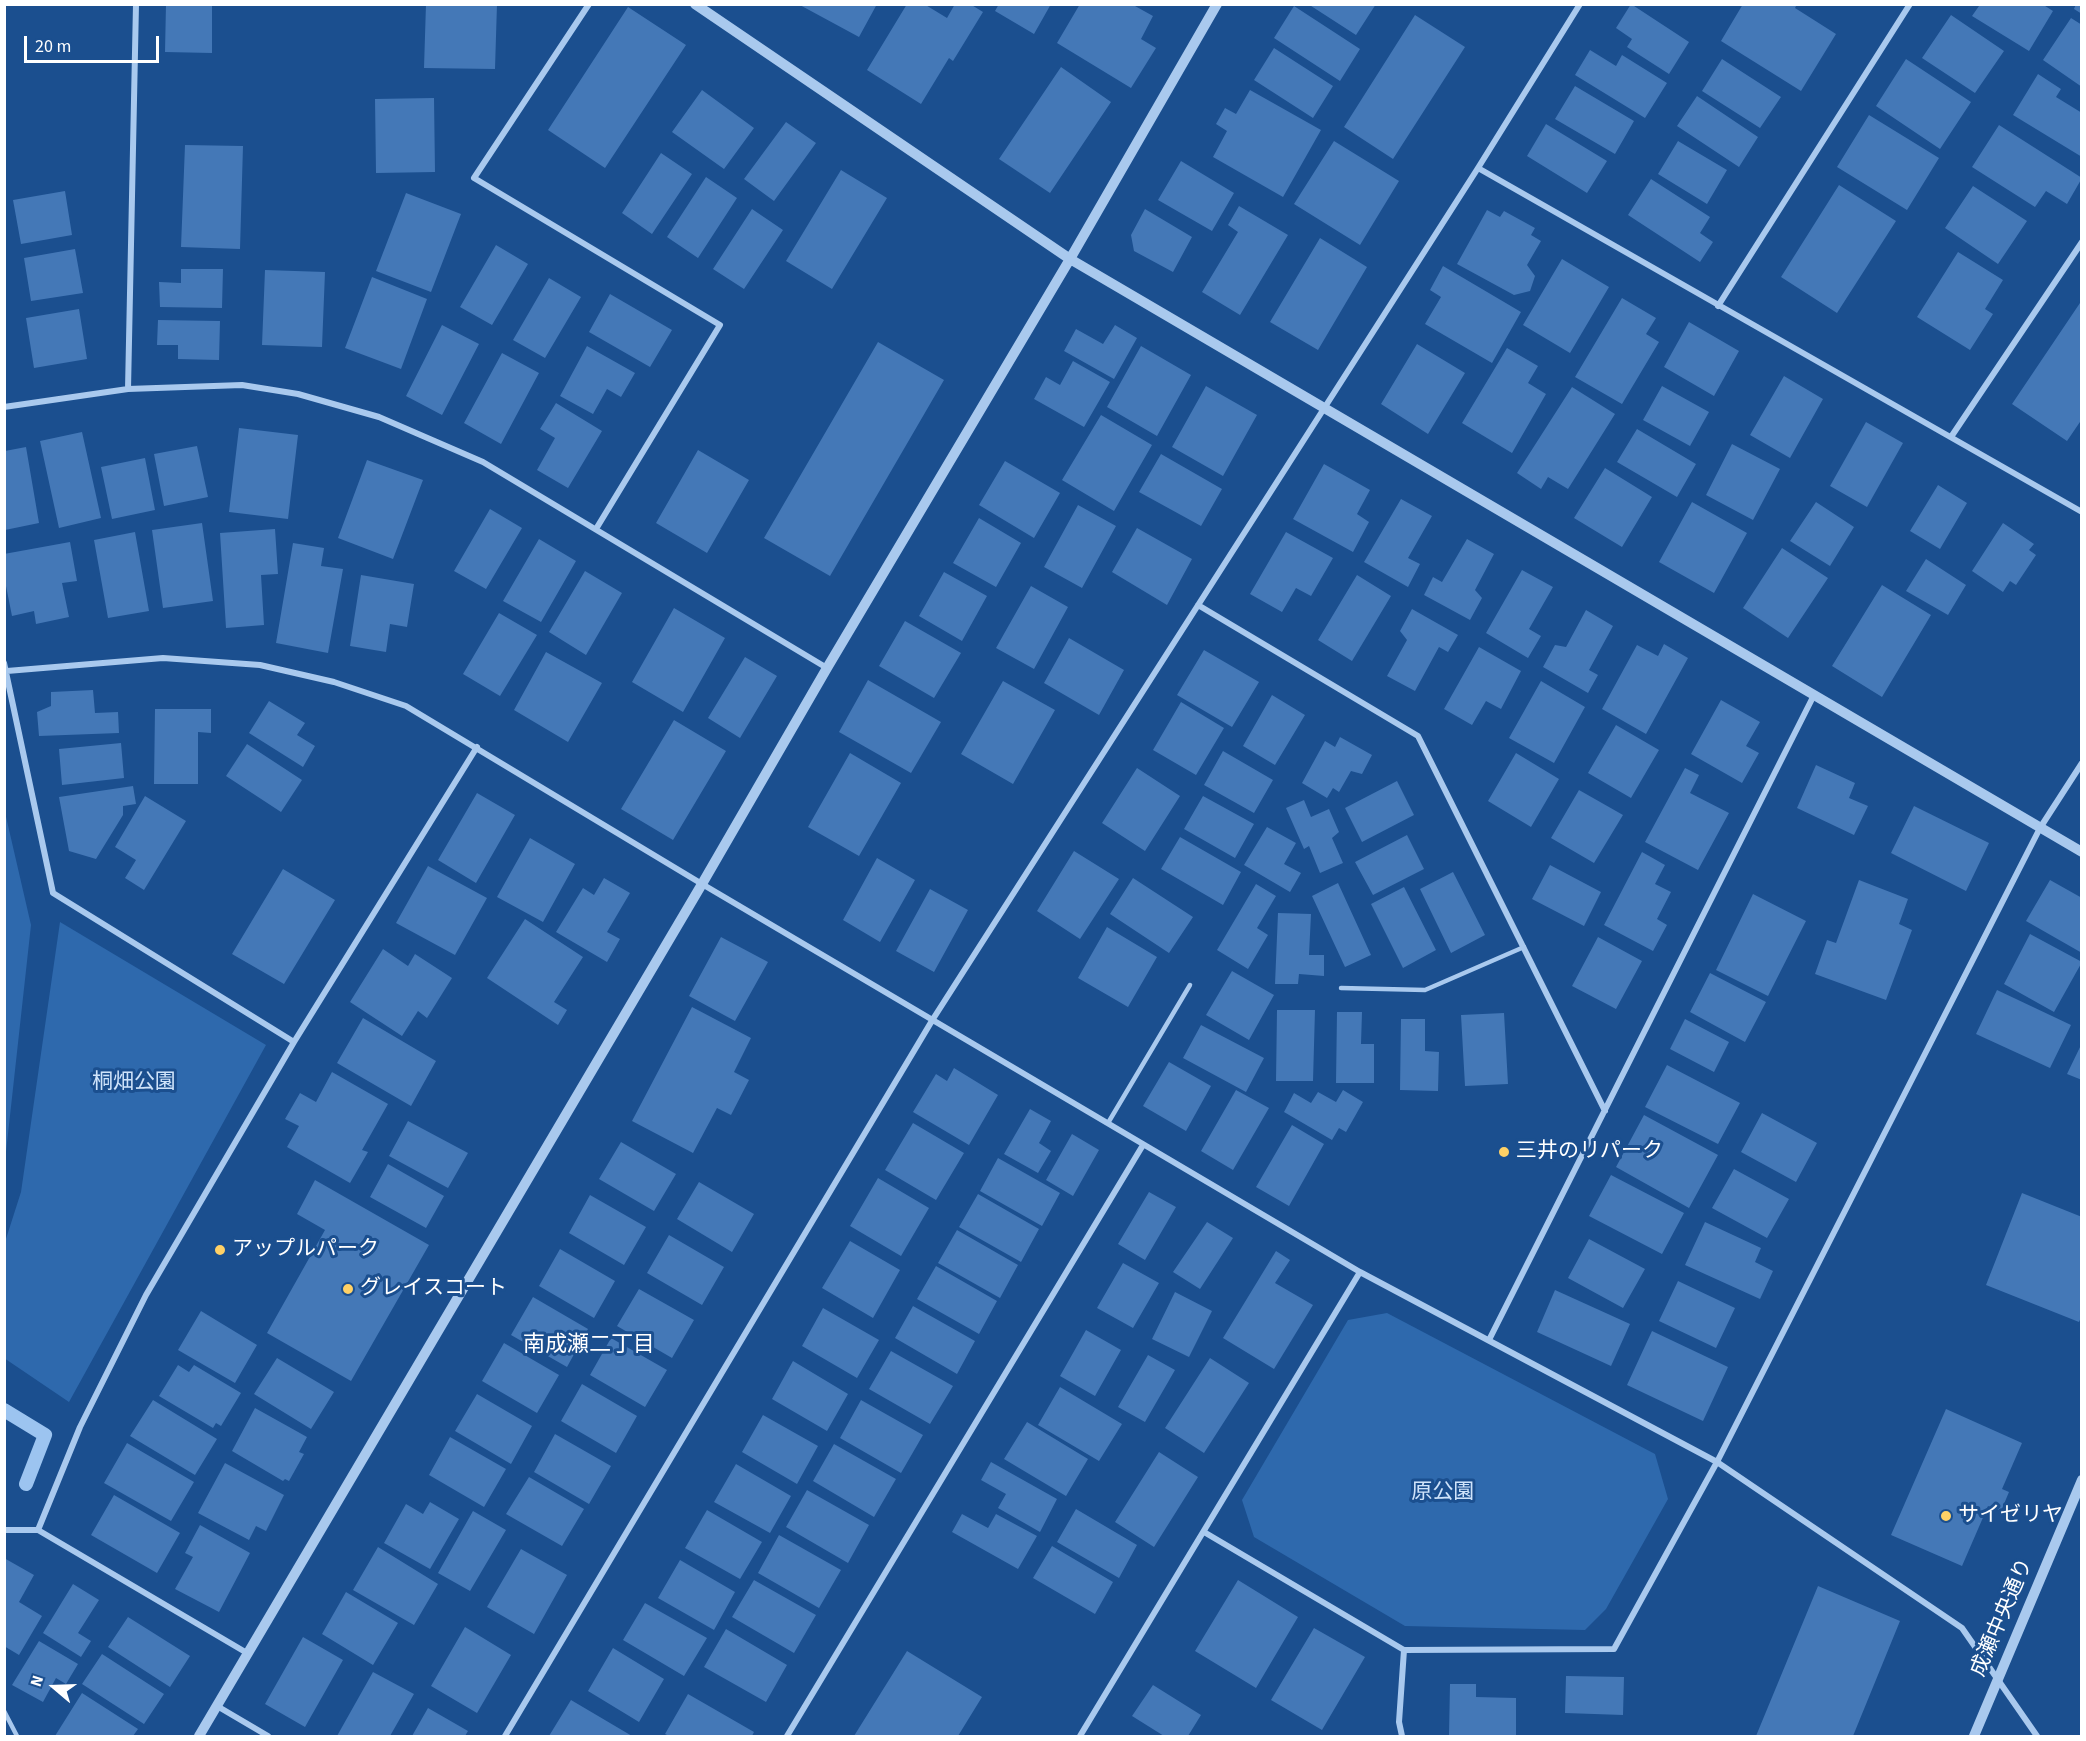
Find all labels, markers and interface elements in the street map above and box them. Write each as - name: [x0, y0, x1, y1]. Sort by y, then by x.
- scale bar: [27, 24, 162, 62]
- text: 20 m: [35, 34, 71, 59]
- park label: 桐畑公園: [92, 1070, 176, 1096]
- place label: 三井のリパーク: [1516, 1139, 1663, 1165]
- marker: 三井のリパーク: [1497, 1145, 1511, 1159]
- place label: アップルパーク: [232, 1237, 379, 1263]
- marker: アップルパーク: [213, 1243, 227, 1257]
- place label: グレイスコート: [360, 1276, 507, 1302]
- marker: グレイスコート: [341, 1282, 355, 1296]
- district label: 南成瀬二丁目: [523, 1333, 655, 1359]
- park label: 原公園: [1412, 1480, 1474, 1506]
- place label: サイゼリヤ: [1958, 1503, 2063, 1529]
- marker: サイゼリヤ: [1939, 1509, 1953, 1523]
- street label: 成瀬中央通り: [1967, 1555, 2039, 1681]
- north arrow: [24, 1657, 84, 1717]
- text: N: [25, 1673, 49, 1690]

